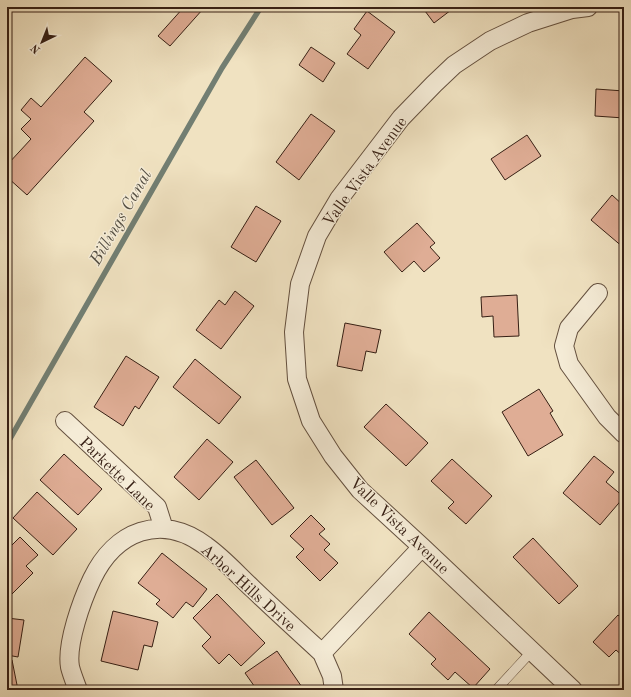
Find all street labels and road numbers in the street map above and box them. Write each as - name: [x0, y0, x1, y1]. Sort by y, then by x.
- street label: Valle Vista Avenue: [321, 114, 411, 230]
- street label: Parkette Lane: [76, 435, 157, 514]
- street label: Valle Vista Avenue: [346, 475, 451, 578]
- street label: Arbor Hills Drive: [197, 542, 298, 635]

